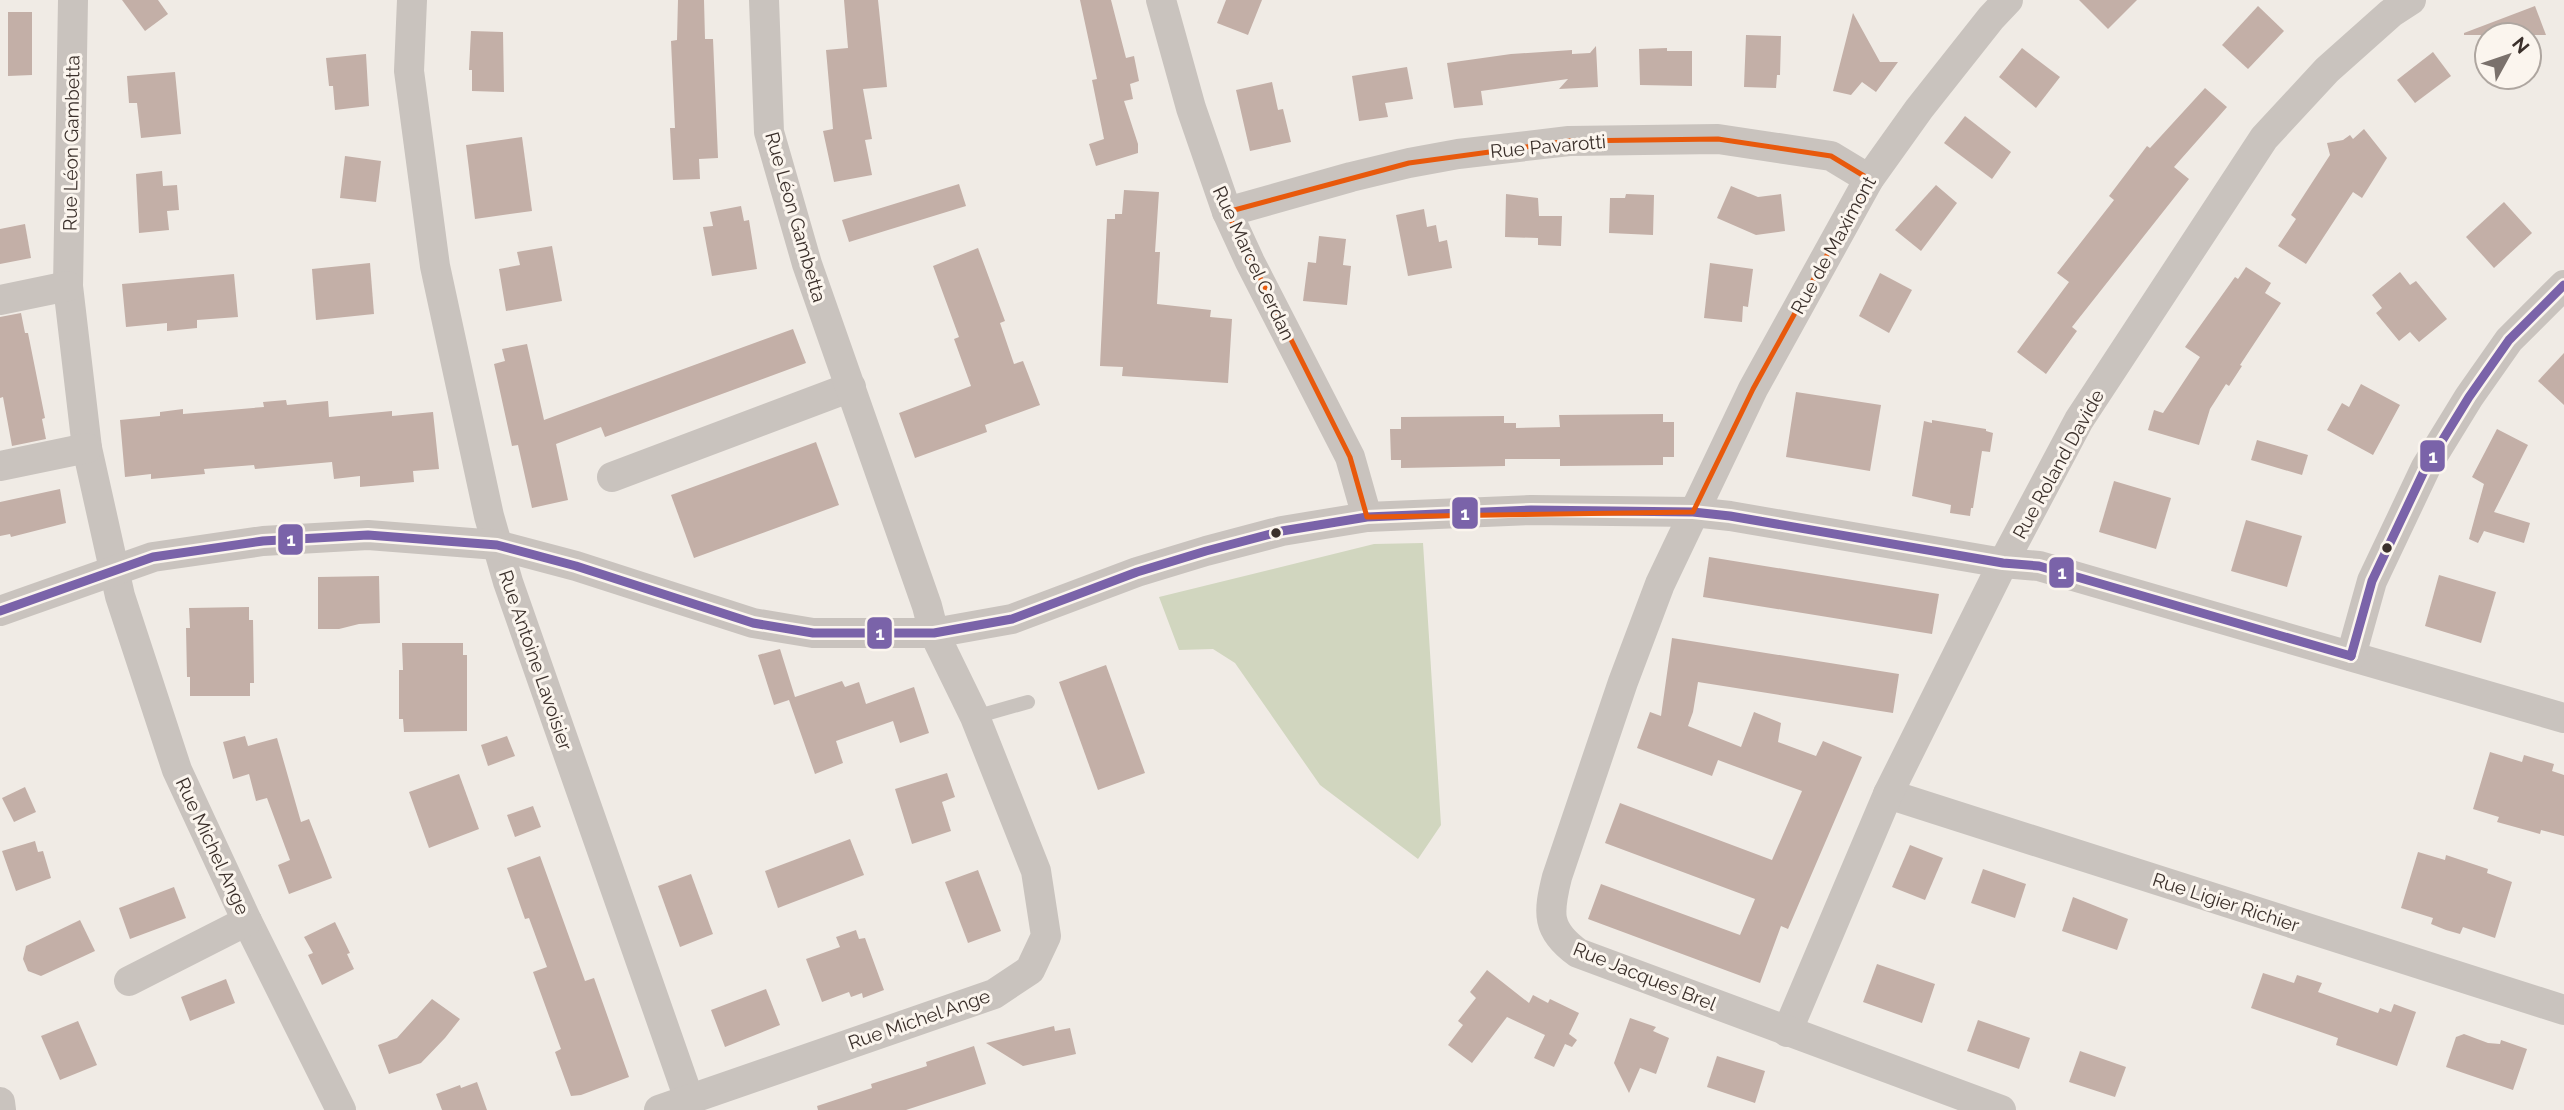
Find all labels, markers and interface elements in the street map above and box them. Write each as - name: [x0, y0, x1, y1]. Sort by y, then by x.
- north arrow: [2473, 21, 2543, 91]
- text: N: [2508, 32, 2534, 58]
- street label: Rue Léon Gambetta: [58, 55, 84, 231]
- street label: Rue Léon Gambetta: [761, 129, 831, 305]
- street label: Rue Pavarotti: [1489, 130, 1607, 162]
- street label: Rue de Maximont: [1786, 172, 1880, 318]
- street label: Rue Marcel Cerdan: [1209, 182, 1299, 344]
- street label: Rue Roland Davide: [2008, 386, 2108, 542]
- line badge: 1: [2419, 439, 2446, 473]
- text: 1: [2428, 445, 2438, 467]
- line badge: 1: [1451, 496, 1479, 530]
- text: 1: [1460, 502, 1470, 524]
- line badge: 1: [277, 523, 304, 556]
- unlabelled marker: [1269, 526, 1283, 540]
- text: 1: [286, 528, 296, 550]
- unlabelled marker: [2380, 541, 2394, 555]
- line badge: 1: [2048, 556, 2075, 589]
- text: 1: [2057, 561, 2067, 583]
- street label: Rue Antoine Lavoisier: [495, 567, 577, 753]
- line badge: 1: [866, 616, 893, 650]
- text: 1: [875, 622, 885, 644]
- street label: Rue Michel Ange: [172, 774, 254, 918]
- street label: Rue Ligier Richier: [2150, 868, 2302, 936]
- street label: Rue Jacques Brel: [1570, 937, 1720, 1015]
- street label: Rue Michel Ange: [845, 984, 993, 1054]

